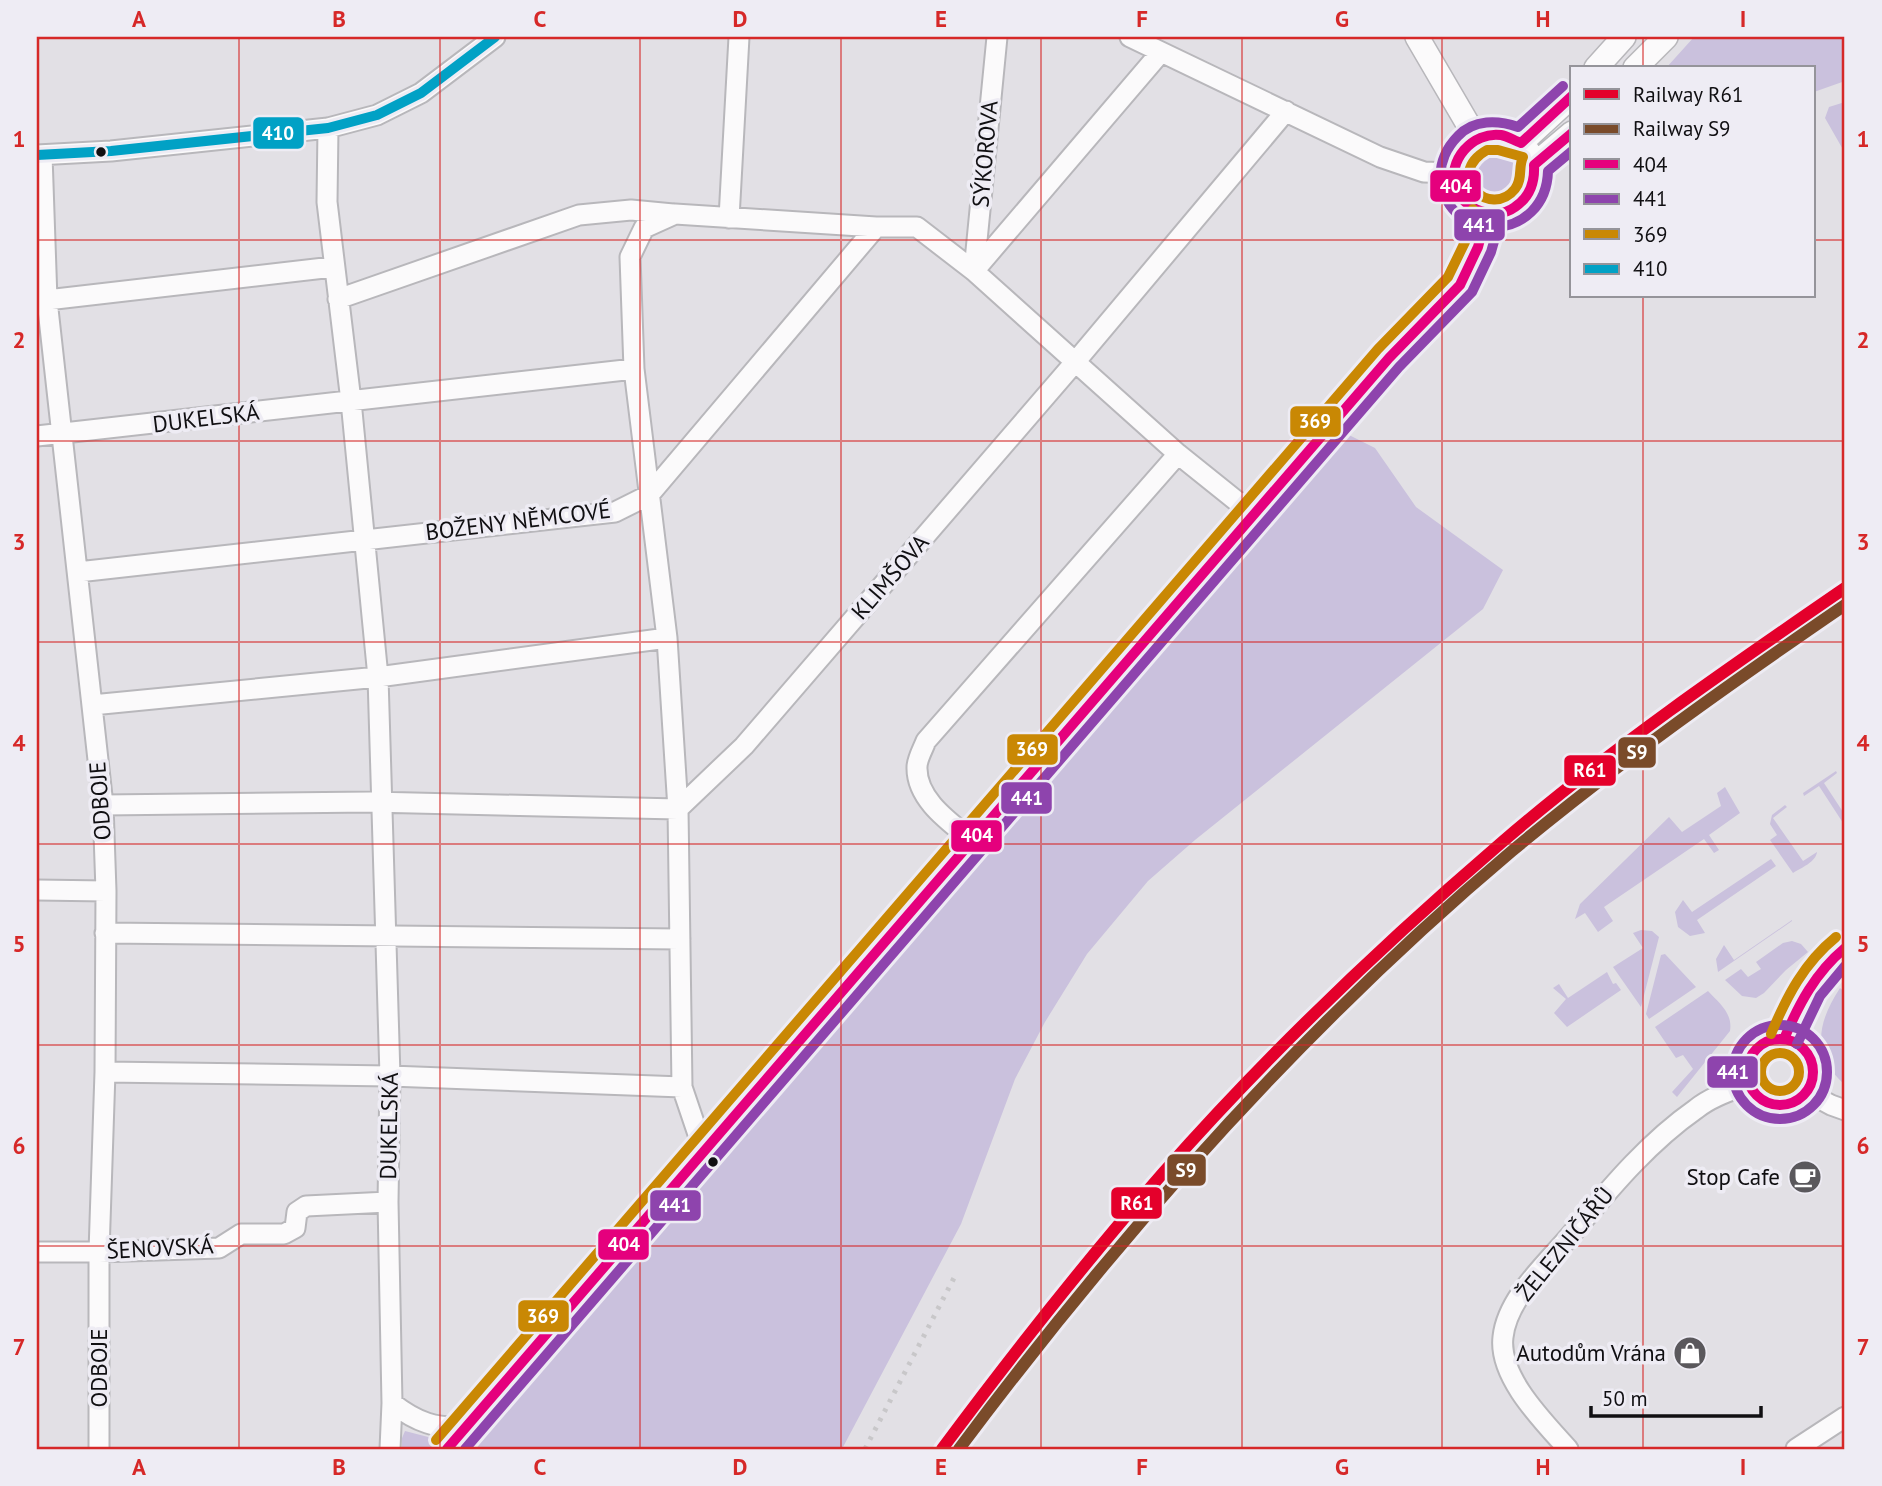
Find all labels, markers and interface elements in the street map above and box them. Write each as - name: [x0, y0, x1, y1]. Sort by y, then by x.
- text: A: [132, 4, 146, 33]
- text: B: [332, 4, 346, 33]
- text: C: [534, 4, 547, 33]
- text: D: [733, 4, 747, 33]
- text: E: [935, 4, 947, 33]
- text: F: [1136, 4, 1148, 33]
- text: G: [1335, 4, 1349, 33]
- text: H: [1536, 4, 1550, 33]
- text: I: [1740, 4, 1746, 33]
- legend: [1570, 66, 1815, 298]
- text: Railway R61: [1633, 81, 1743, 108]
- street label: SÝKOROVA: [965, 99, 1004, 209]
- text: Railway S9: [1633, 115, 1731, 142]
- line badge: 410: [252, 116, 305, 150]
- text: 410: [262, 121, 294, 145]
- text: 1: [12, 124, 26, 153]
- text: 1: [1856, 124, 1870, 153]
- unlabelled marker: [94, 145, 108, 159]
- text: 404: [1633, 151, 1667, 178]
- line badge: 404: [1429, 169, 1482, 203]
- text: 404: [1440, 174, 1472, 198]
- text: 441: [1633, 185, 1667, 212]
- line badge: 441: [1453, 208, 1506, 242]
- text: 441: [1463, 213, 1495, 237]
- text: 369: [1633, 221, 1667, 248]
- text: 410: [1633, 255, 1667, 282]
- text: 2: [12, 325, 26, 354]
- text: 2: [1856, 325, 1870, 354]
- street label: DUKELSKÁ: [151, 397, 261, 438]
- line badge: 369: [1289, 405, 1342, 438]
- text: 369: [1299, 409, 1331, 433]
- street label: BOŽENY NĚMCOVÉ: [424, 495, 612, 546]
- text: 3: [12, 527, 26, 556]
- text: 3: [1856, 527, 1870, 556]
- street label: KLIMŠOVA: [845, 528, 935, 625]
- text: 4: [12, 728, 26, 757]
- text: 4: [1856, 728, 1870, 757]
- line badge: 369: [1006, 733, 1059, 766]
- line badge: S9: [1617, 736, 1657, 769]
- text: 369: [1016, 737, 1048, 761]
- text: S9: [1627, 740, 1647, 764]
- line badge: R61: [1563, 754, 1617, 787]
- text: R61: [1574, 758, 1606, 782]
- street label: ODBOJE: [82, 761, 117, 841]
- line badge: 441: [1000, 781, 1053, 815]
- text: 441: [1011, 786, 1043, 810]
- line badge: 404: [950, 819, 1003, 853]
- text: 404: [961, 823, 993, 847]
- text: 5: [12, 929, 26, 958]
- text: 5: [1856, 929, 1870, 958]
- line badge: 441: [1706, 1055, 1759, 1089]
- text: 441: [1717, 1060, 1749, 1084]
- street label: DUKELSKÁ: [373, 1072, 404, 1180]
- text: 6: [12, 1131, 26, 1160]
- text: 6: [1856, 1131, 1870, 1160]
- line badge: S9: [1166, 1153, 1207, 1187]
- unlabelled marker: [706, 1155, 720, 1169]
- text: S9: [1176, 1158, 1196, 1182]
- cafe icon: Stop Cafe: [1786, 1158, 1824, 1196]
- place label: Stop Cafe: [1686, 1162, 1780, 1191]
- street label: ŽELEZNIČÁŘŮ: [1510, 1181, 1619, 1307]
- line badge: R61: [1110, 1186, 1163, 1220]
- line badge: 441: [649, 1189, 702, 1222]
- text: R61: [1121, 1191, 1153, 1215]
- text: 441: [659, 1193, 691, 1217]
- line badge: 404: [597, 1228, 650, 1261]
- street label: ŠENOVSKÁ: [106, 1230, 215, 1265]
- text: 404: [608, 1232, 640, 1256]
- line badge: 369: [517, 1299, 570, 1333]
- text: 369: [527, 1304, 559, 1328]
- street label: ODBOJE: [84, 1329, 113, 1407]
- text: 7: [12, 1332, 26, 1361]
- text: 7: [1856, 1332, 1870, 1361]
- shop icon: Autodům Vrána: [1671, 1334, 1709, 1372]
- place label: Autodům Vrána: [1516, 1338, 1666, 1367]
- scale bar: [1591, 1374, 1761, 1418]
- text: 50 m: [1602, 1385, 1648, 1412]
- text: A: [132, 1452, 146, 1481]
- text: B: [332, 1452, 346, 1481]
- text: C: [534, 1452, 547, 1481]
- text: D: [733, 1452, 747, 1481]
- text: E: [935, 1452, 947, 1481]
- text: F: [1136, 1452, 1148, 1481]
- text: G: [1335, 1452, 1349, 1481]
- text: H: [1536, 1452, 1550, 1481]
- text: I: [1740, 1452, 1746, 1481]

